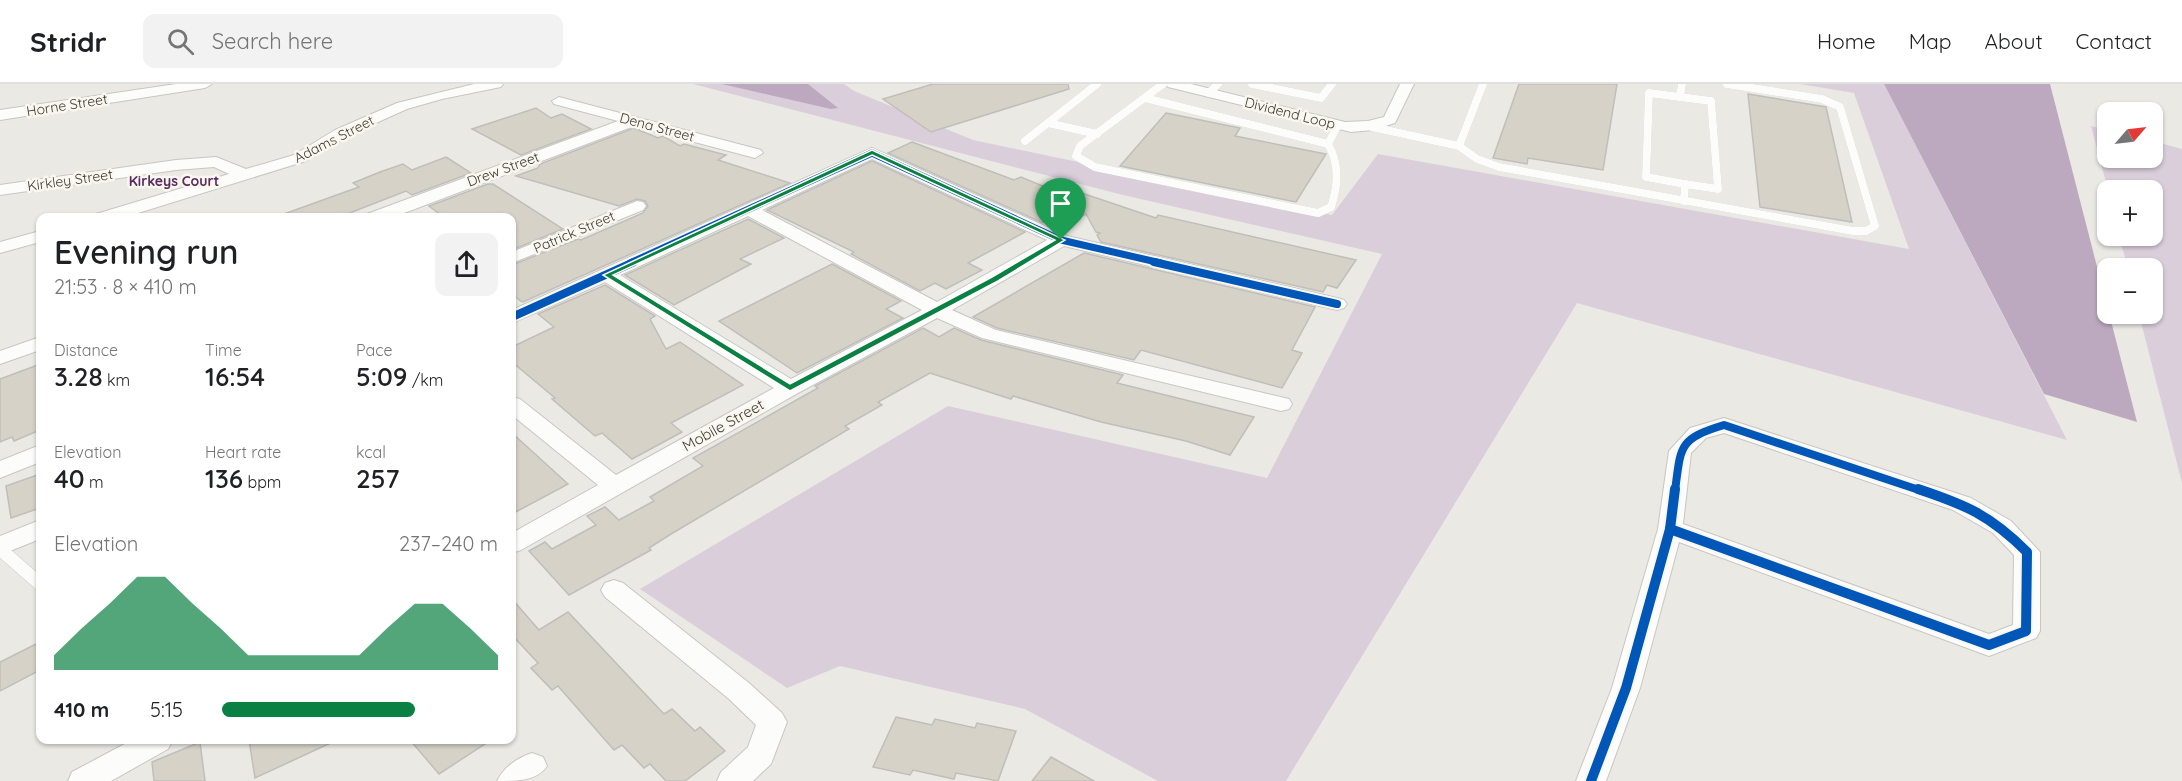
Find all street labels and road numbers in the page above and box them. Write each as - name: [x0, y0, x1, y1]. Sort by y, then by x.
- street label: Horne Street: [25, 90, 109, 120]
- street label: Dividend Loop: [1243, 93, 1337, 133]
- street label: Dena Street: [618, 108, 697, 146]
- street label: Adams Street: [291, 111, 377, 167]
- street label: Drew Street: [464, 148, 542, 190]
- street label: Kirkley Street: [26, 165, 114, 195]
- street label: Patrick Street: [531, 207, 618, 257]
- street label: Mobile Street: [679, 395, 767, 455]

